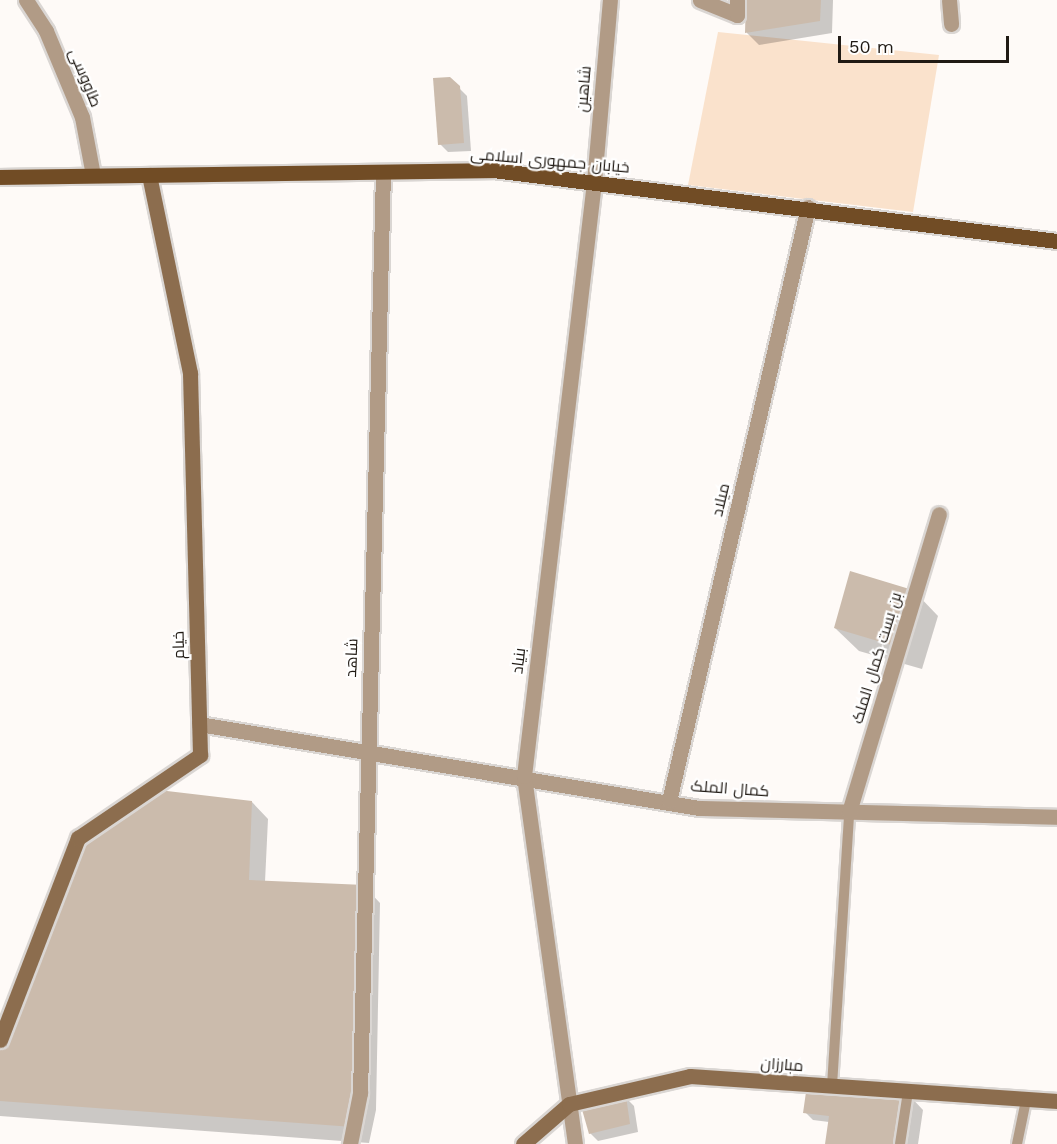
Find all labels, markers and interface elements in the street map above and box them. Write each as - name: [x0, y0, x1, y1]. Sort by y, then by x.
- scale bar: [841, 24, 1012, 62]
- text: 50 m: [849, 36, 894, 57]
- street label: طاووسی: [65, 46, 105, 110]
- street label: شاهین: [572, 65, 596, 113]
- street label: خیابان جمهوری اسلامی: [470, 144, 630, 178]
- street label: میلاد: [708, 482, 734, 518]
- street label: بن بست کمال الملک: [848, 590, 906, 726]
- street label: خیام: [169, 631, 189, 659]
- street label: شاهد: [342, 638, 362, 678]
- street label: بنیاد: [508, 647, 530, 675]
- street label: کمال الملک: [690, 777, 770, 801]
- street label: مبارزان: [760, 1054, 804, 1076]

